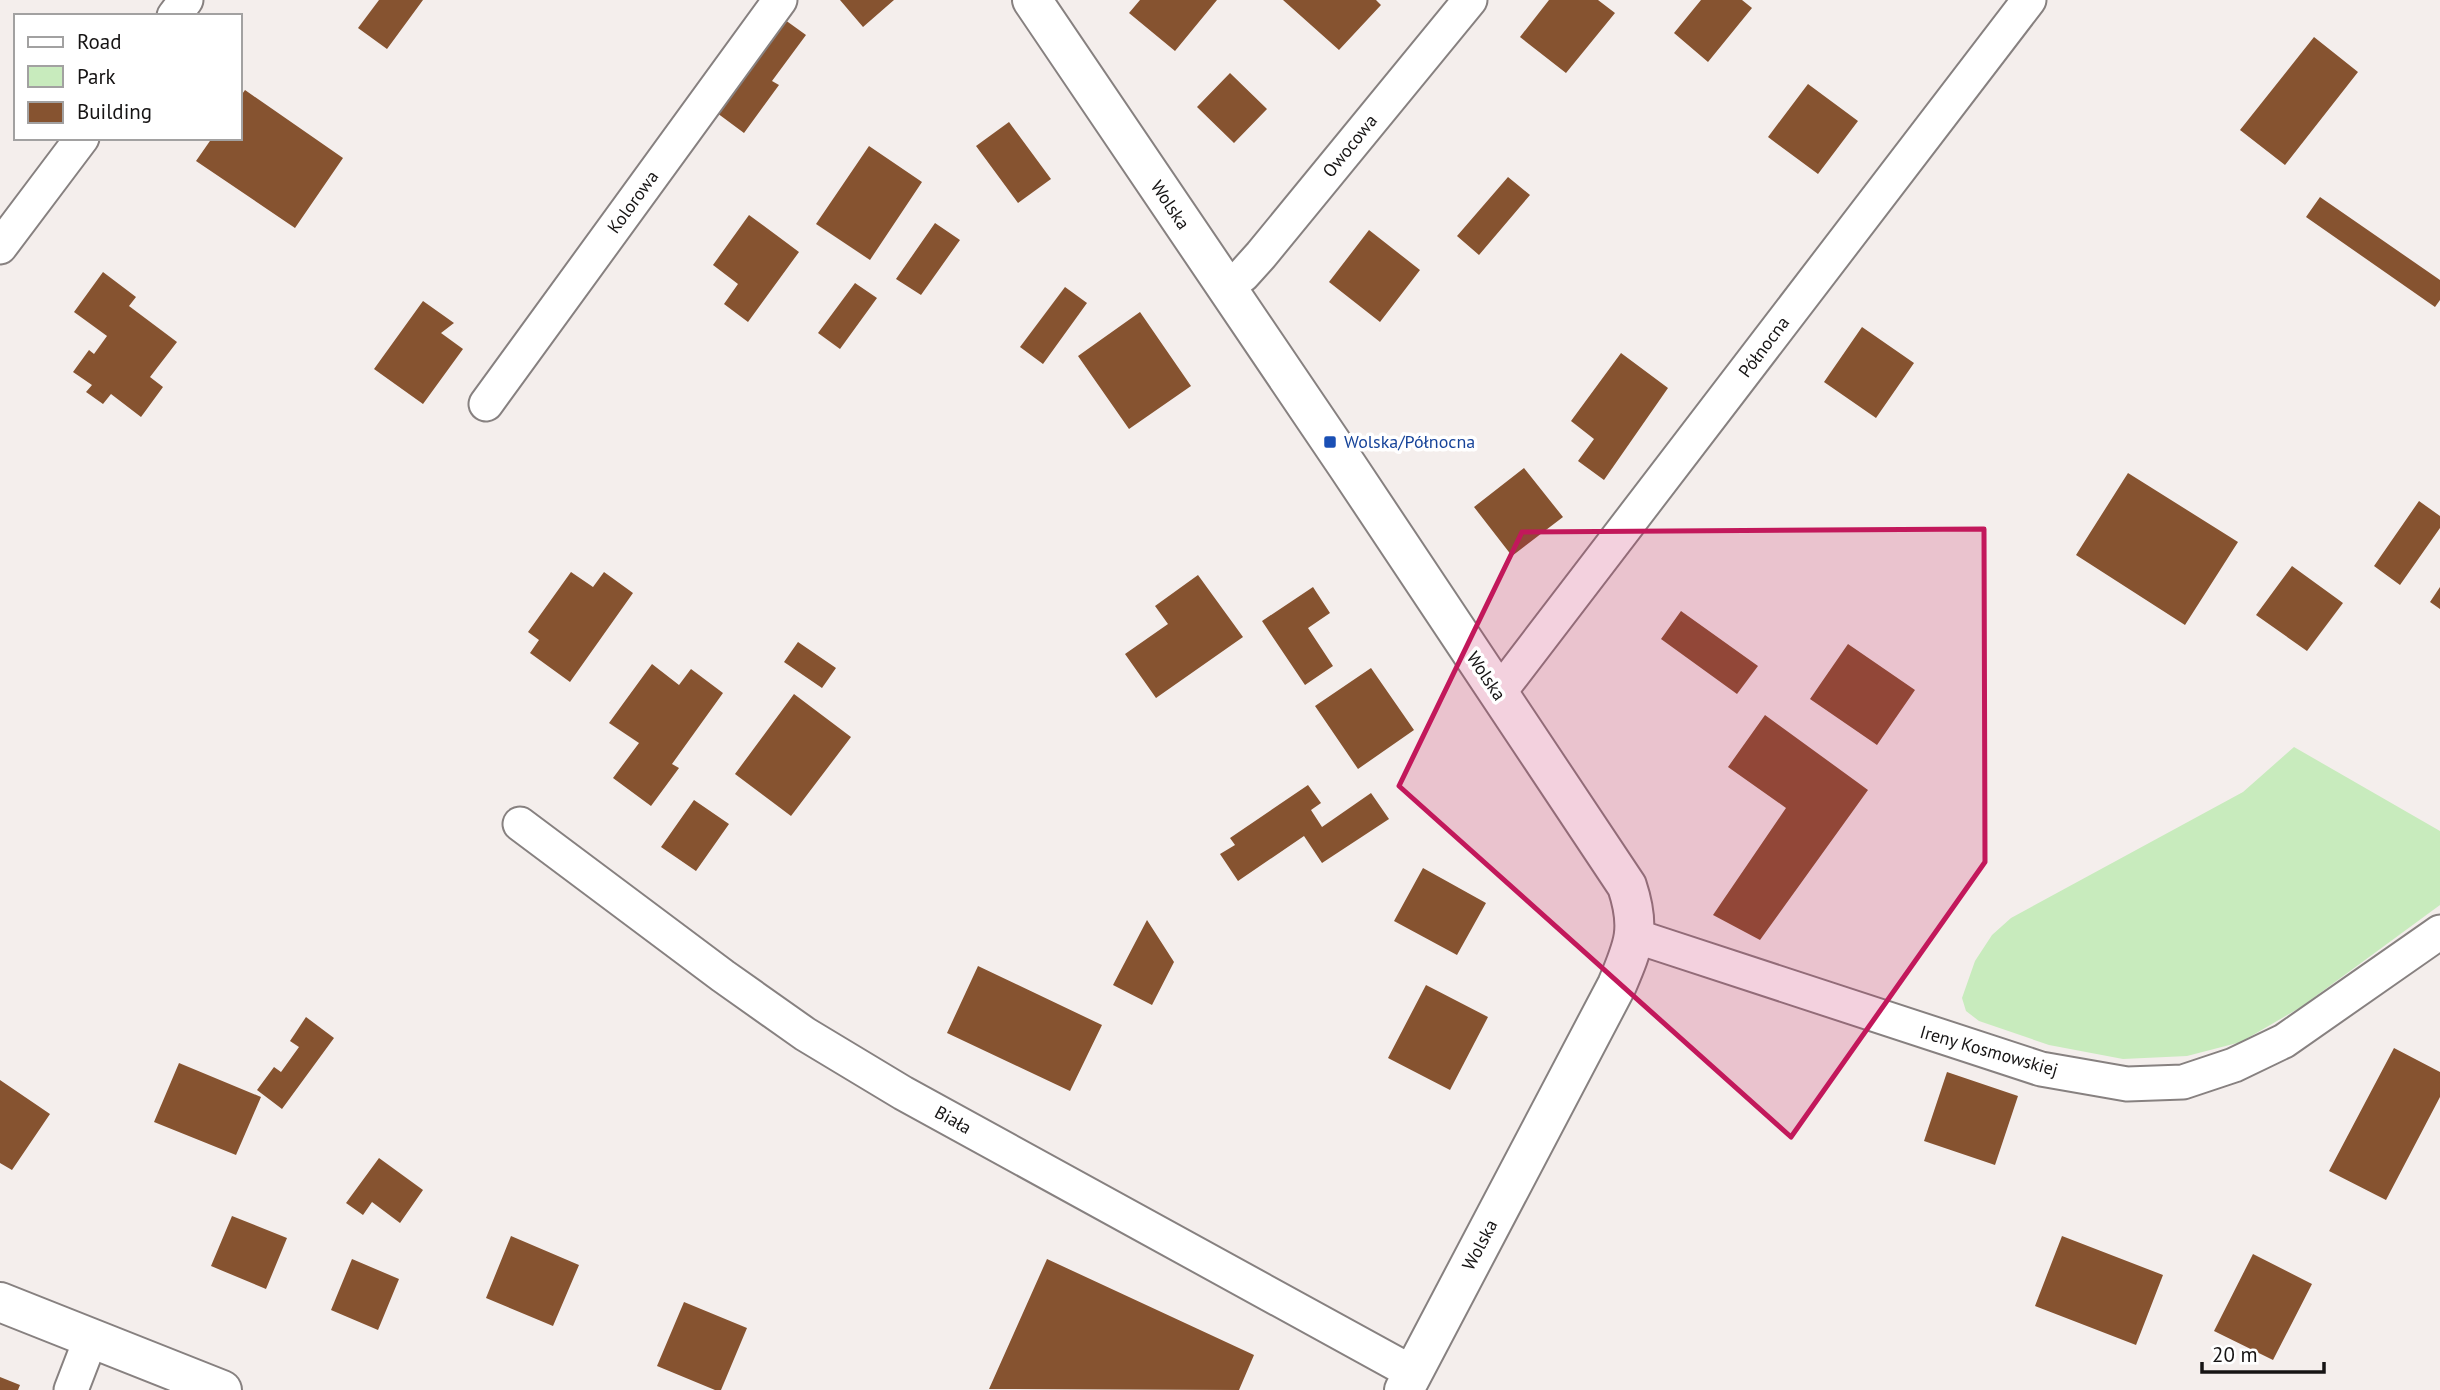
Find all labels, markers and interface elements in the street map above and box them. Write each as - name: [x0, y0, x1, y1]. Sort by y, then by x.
- legend: [14, 14, 242, 140]
- text: Road: [77, 28, 121, 55]
- text: Park: [77, 63, 116, 90]
- text: Building: [77, 98, 152, 125]
- street label: Owocowa: [1317, 110, 1382, 182]
- street label: Kolorowa: [602, 166, 663, 238]
- street label: Wolska: [1146, 176, 1195, 234]
- street label: Północna: [1733, 312, 1794, 382]
- place label: Wolska/Północna: [1344, 430, 1475, 453]
- marker: Wolska/Północna: [1322, 434, 1338, 450]
- street label: Wolska: [1462, 647, 1511, 705]
- street label: Ireny Kosmowskiej: [1917, 1020, 2061, 1081]
- street label: Biała: [931, 1100, 976, 1139]
- street label: Wolska: [1457, 1215, 1502, 1274]
- scale bar: [2202, 1330, 2324, 1374]
- text: 20 m: [2212, 1341, 2258, 1368]

